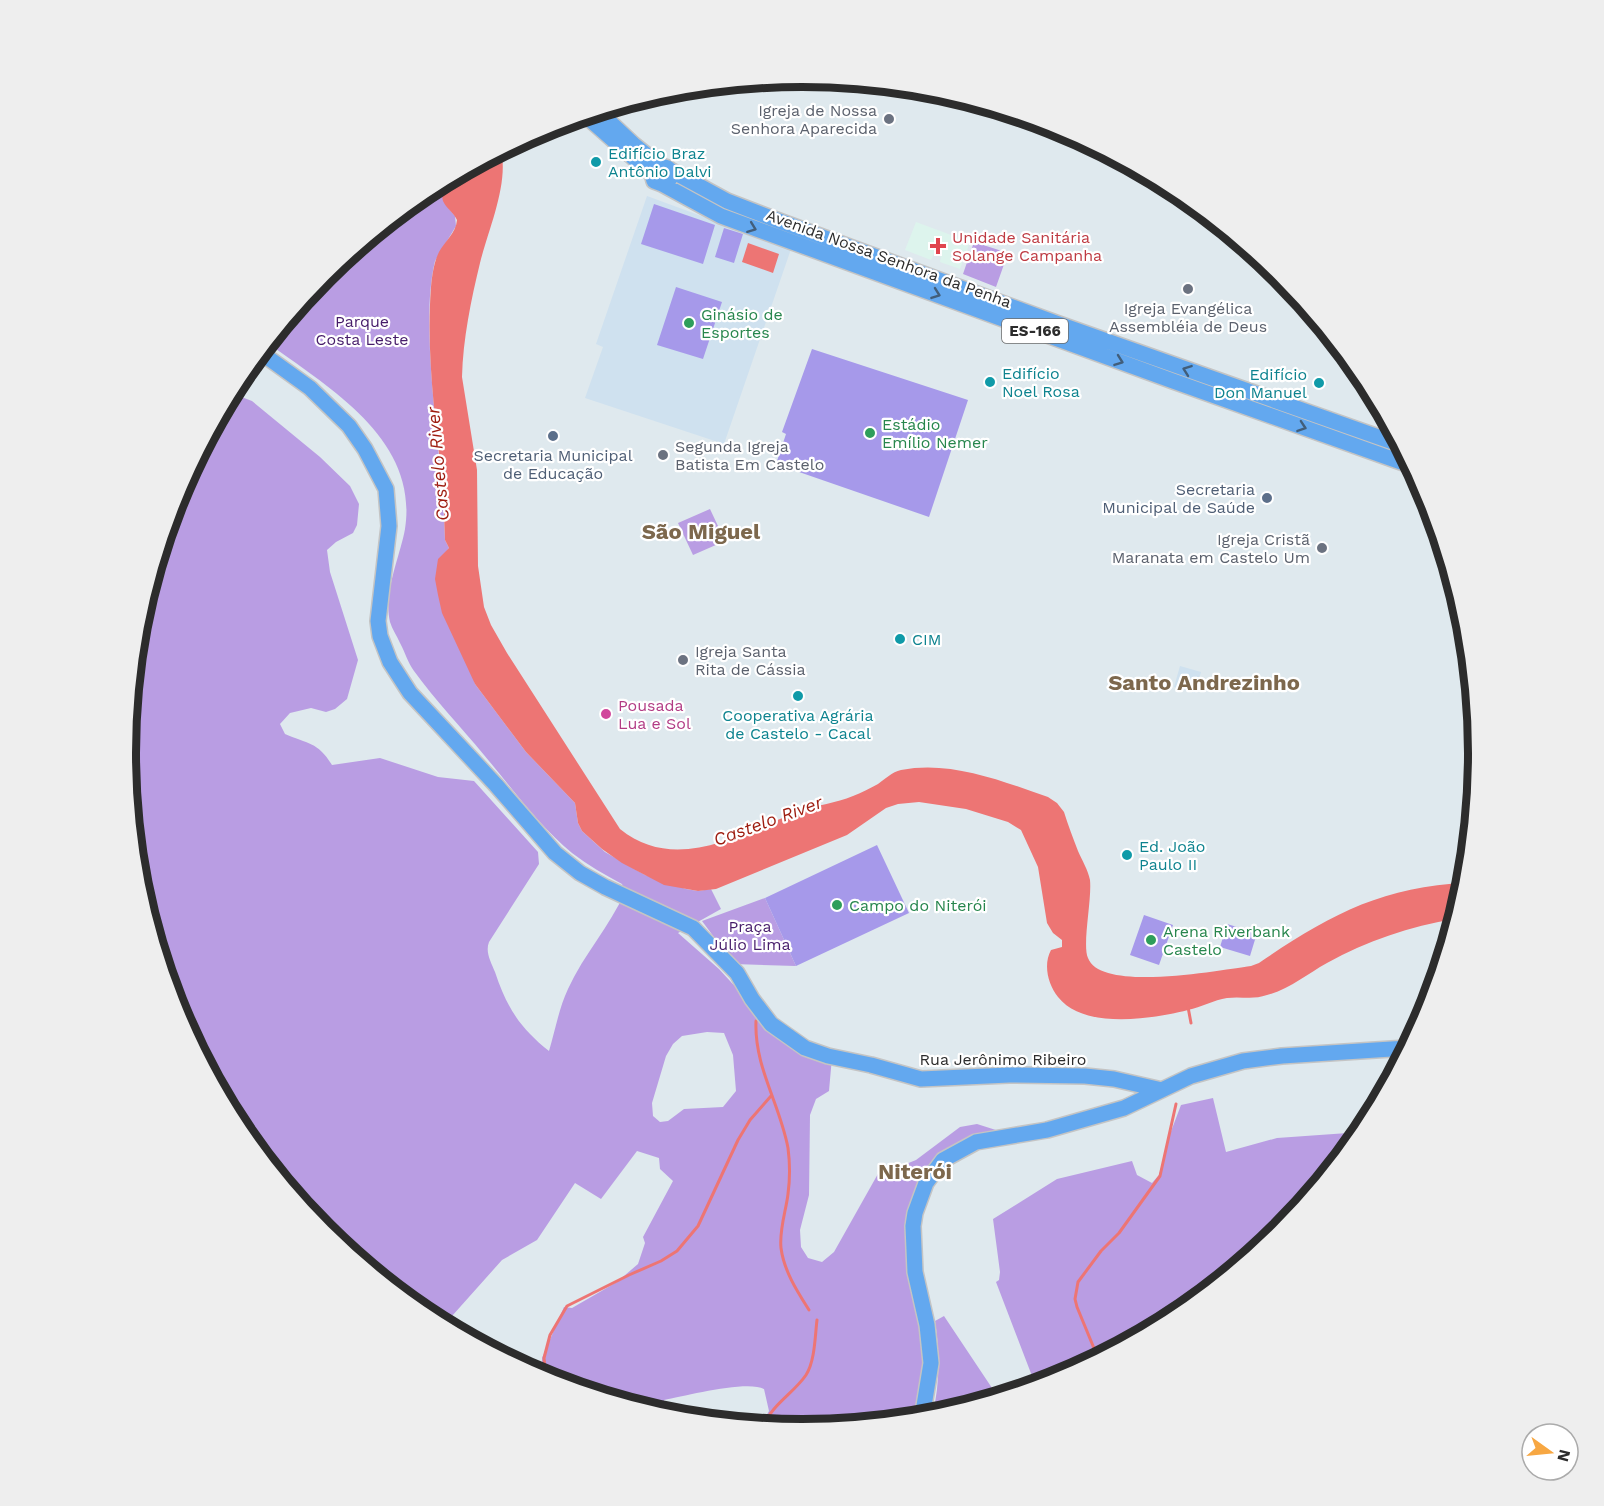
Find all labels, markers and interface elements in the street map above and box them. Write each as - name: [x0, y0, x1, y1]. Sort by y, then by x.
- place label: Igreja de Nossa Senhora Aparecida: [731, 101, 877, 138]
- marker: Igreja de Nossa Senhora Aparecida: [882, 112, 896, 126]
- place label: Edifício Braz Antônio Dalvi: [608, 144, 712, 181]
- marker: Edifício Braz Antônio Dalvi: [589, 155, 603, 169]
- street label: Avenida Nossa Senhora da Penha: [764, 205, 1014, 312]
- one-way arrow: [747, 220, 757, 233]
- place label: Unidade Sanitária Solange Campanha: [952, 228, 1102, 265]
- marker: Unidade Sanitária Solange Campanha: [929, 237, 947, 255]
- marker: Igreja Evangélica Assembléia de Deus: [1181, 282, 1195, 296]
- one-way arrow: [930, 287, 941, 299]
- place label: Igreja Evangélica Assembléia de Deus: [1109, 299, 1267, 336]
- place label: Ginásio de Esportes: [701, 305, 783, 342]
- park label: Parque Costa Leste: [316, 312, 408, 349]
- marker: Ginásio de Esportes: [682, 316, 696, 330]
- road number: ES-166: [1002, 319, 1068, 343]
- one-way arrow: [1113, 354, 1124, 367]
- place label: Edifício Noel Rosa: [1002, 364, 1080, 401]
- one-way arrow: [1182, 365, 1193, 378]
- place label: Edifício Don Manuel: [1214, 365, 1307, 402]
- marker: Edifício Noel Rosa: [983, 375, 997, 389]
- marker: Edifício Don Manuel: [1312, 376, 1326, 390]
- water label: Castelo River: [422, 405, 453, 522]
- place label: Estádio Emílio Nemer: [882, 415, 988, 452]
- one-way arrow: [1296, 420, 1307, 433]
- marker: Estádio Emílio Nemer: [863, 426, 877, 440]
- marker: Secretaria Municipal de Educação: [546, 429, 560, 443]
- place label: Segunda Igreja Batista Em Castelo: [675, 437, 824, 474]
- place label: Secretaria Municipal de Educação: [473, 446, 633, 483]
- marker: Segunda Igreja Batista Em Castelo: [656, 448, 670, 462]
- place label: Secretaria Municipal de Saúde: [1102, 480, 1255, 517]
- marker: Secretaria Municipal de Saúde: [1260, 491, 1274, 505]
- district label: São Miguel: [642, 519, 761, 544]
- place label: Igreja Cristã Maranata em Castelo Um: [1112, 530, 1310, 567]
- marker: Igreja Cristã Maranata em Castelo Um: [1315, 541, 1329, 555]
- place label: CIM: [912, 630, 941, 649]
- marker: CIM: [893, 632, 907, 646]
- place label: Igreja Santa Rita de Cássia: [695, 642, 806, 679]
- marker: Igreja Santa Rita de Cássia: [676, 653, 690, 667]
- district label: Santo Andrezinho: [1108, 670, 1300, 695]
- marker: Cooperativa Agrária de Castelo - Cacal: [791, 689, 805, 703]
- place label: Pousada Lua e Sol: [618, 696, 691, 733]
- place label: Cooperativa Agrária de Castelo - Cacal: [722, 706, 874, 743]
- marker: Pousada Lua e Sol: [599, 707, 613, 721]
- water label: Castelo River: [711, 791, 826, 850]
- place label: Ed. João Paulo II: [1139, 837, 1205, 874]
- marker: Ed. João Paulo II: [1120, 848, 1134, 862]
- place label: Campo do Niterói: [849, 896, 987, 915]
- marker: Campo do Niterói: [830, 898, 844, 912]
- park label: Praça Júlio Lima: [709, 917, 791, 954]
- place label: Arena Riverbank Castelo: [1163, 922, 1290, 959]
- marker: Arena Riverbank Castelo: [1144, 933, 1158, 947]
- street label: Rua Jerônimo Ribeiro: [920, 1050, 1086, 1069]
- district label: Niterói: [878, 1159, 952, 1184]
- north arrow: [1520, 1422, 1580, 1482]
- text: N: [1553, 1448, 1575, 1464]

